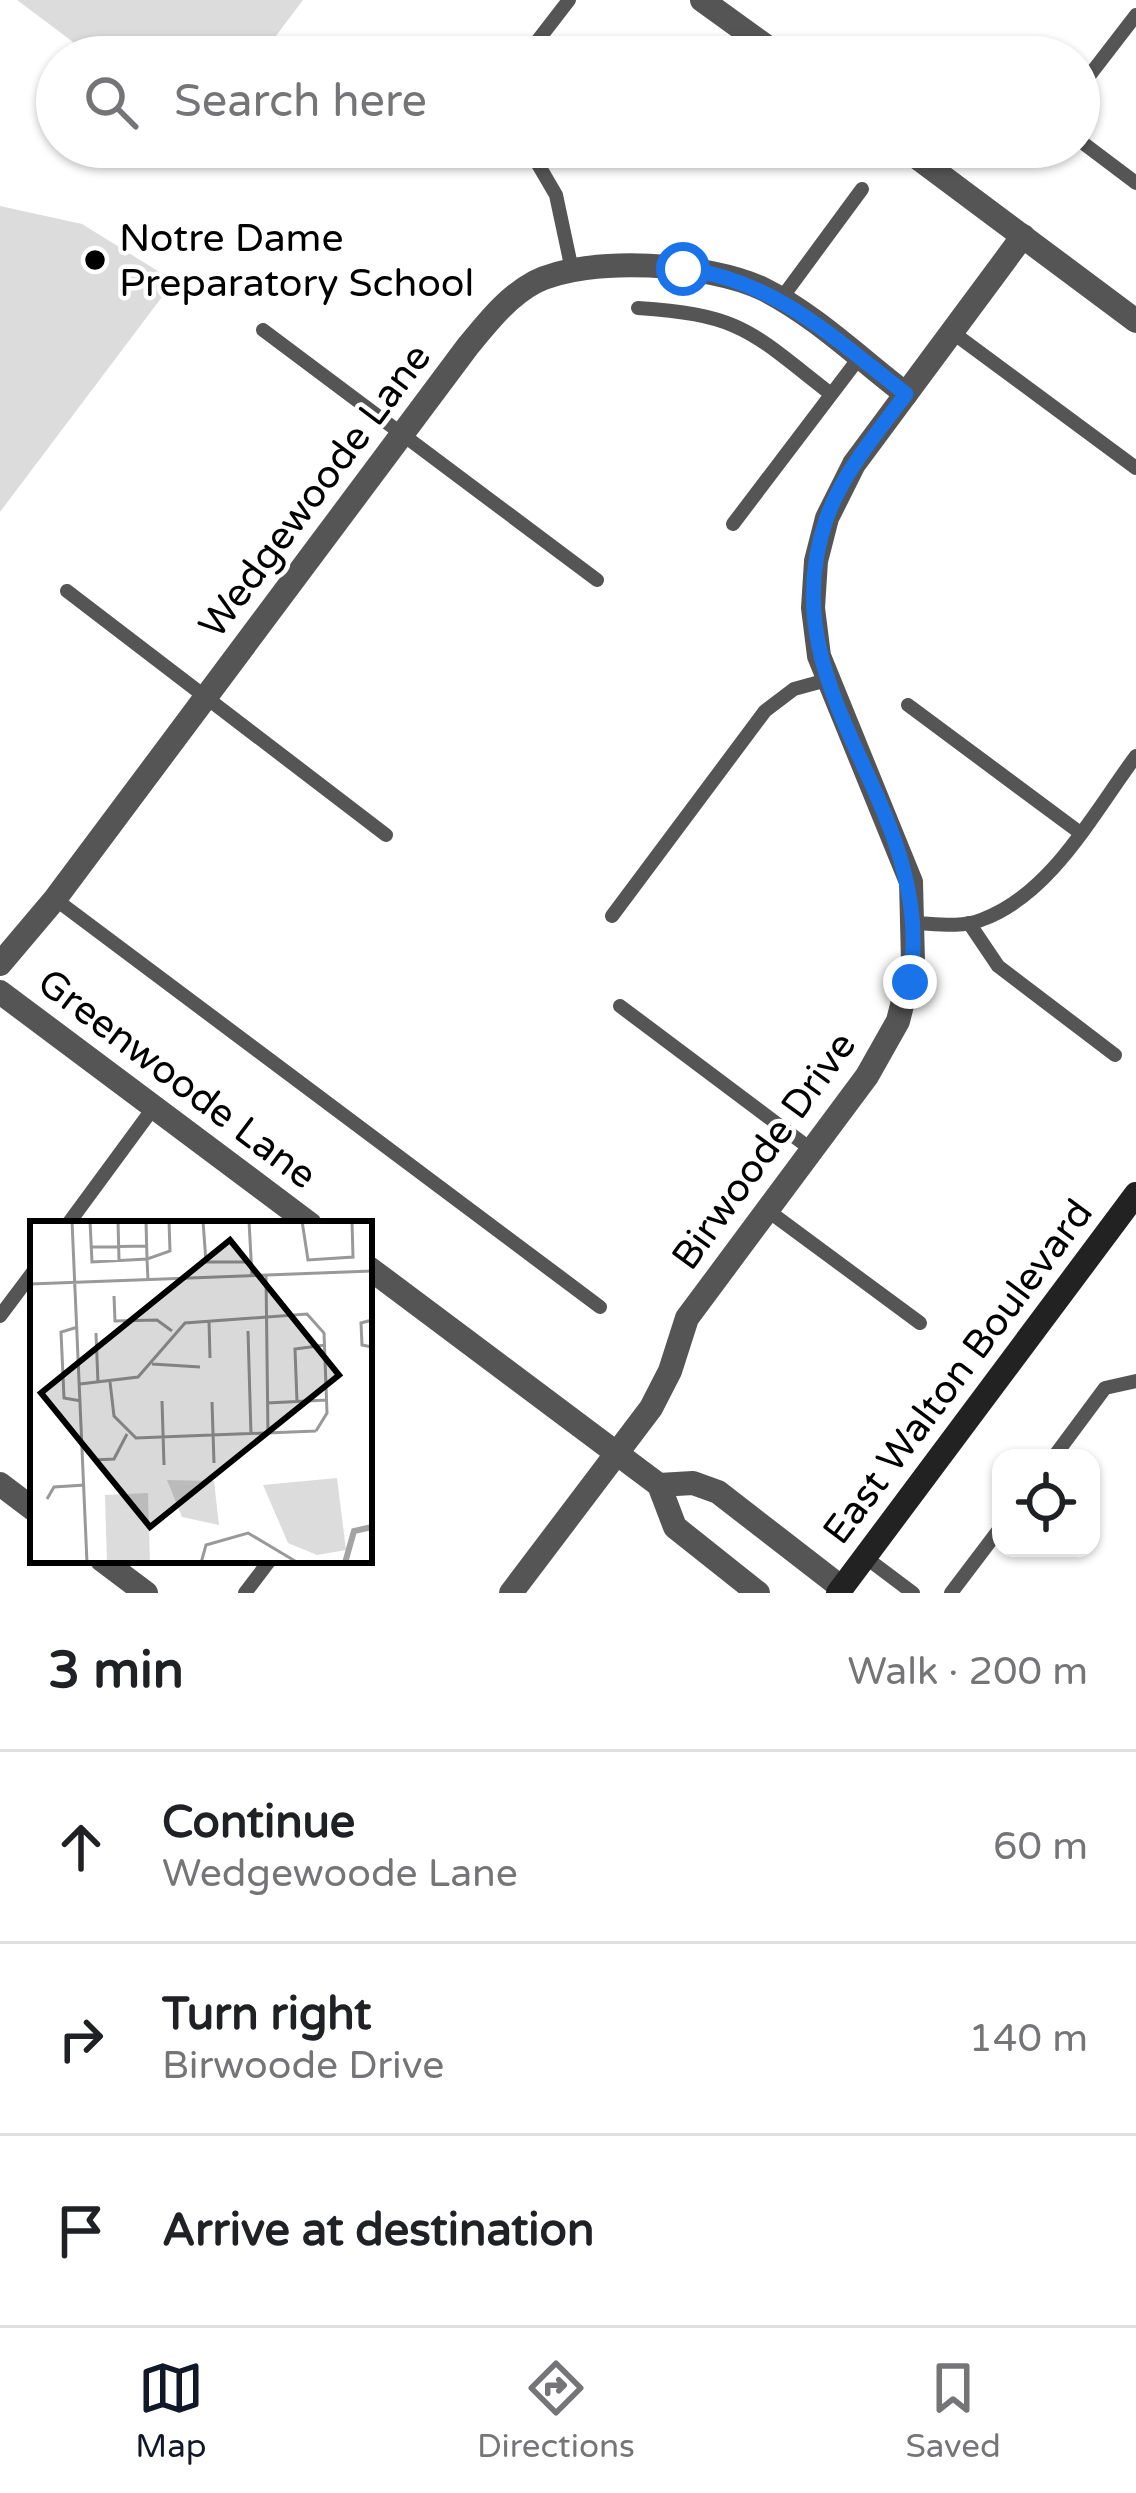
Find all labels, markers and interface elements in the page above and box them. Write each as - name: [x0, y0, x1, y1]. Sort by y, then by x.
- search box: [36, 36, 1100, 168]
- icon: search: [78, 69, 144, 135]
- text: Search here: [174, 75, 427, 129]
- place label: Notre Dame Preparatory School: [119, 215, 474, 307]
- route start: [656, 242, 710, 296]
- marker: Notre Dame Preparatory School: [82, 247, 108, 273]
- street label: Wedgewoode Lane: [189, 335, 441, 647]
- route end: [883, 955, 937, 1009]
- street label: Greenwoode Lane: [28, 959, 326, 1199]
- street label: Birwoode Drive: [662, 1023, 866, 1279]
- street label: East Walton Boulevard: [813, 1191, 1103, 1553]
- inset map: [30, 1221, 372, 1563]
- map controls: [992, 1449, 1100, 1557]
- button: locate: [992, 1449, 1100, 1557]
- text: 3 min: [48, 1640, 184, 1702]
- text: Walk · 200 m: [847, 1648, 1088, 1695]
- text: Continue: [162, 1796, 355, 1850]
- icon: ahead: [48, 1814, 114, 1880]
- text: 60 m: [993, 1823, 1088, 1870]
- text: Wedgewoode Lane: [162, 1850, 518, 1897]
- text: Turn right: [162, 1988, 371, 2042]
- icon: right: [48, 2006, 114, 2072]
- text: 140 m: [969, 2015, 1088, 2062]
- text: Birwoode Drive: [162, 2042, 444, 2089]
- icon: arrive: [48, 2198, 114, 2264]
- text: Arrive at destination: [162, 2204, 594, 2258]
- tab: Map: [135, 2355, 207, 2466]
- tab: Directions: [477, 2355, 635, 2466]
- tab: Saved: [905, 2355, 1001, 2466]

